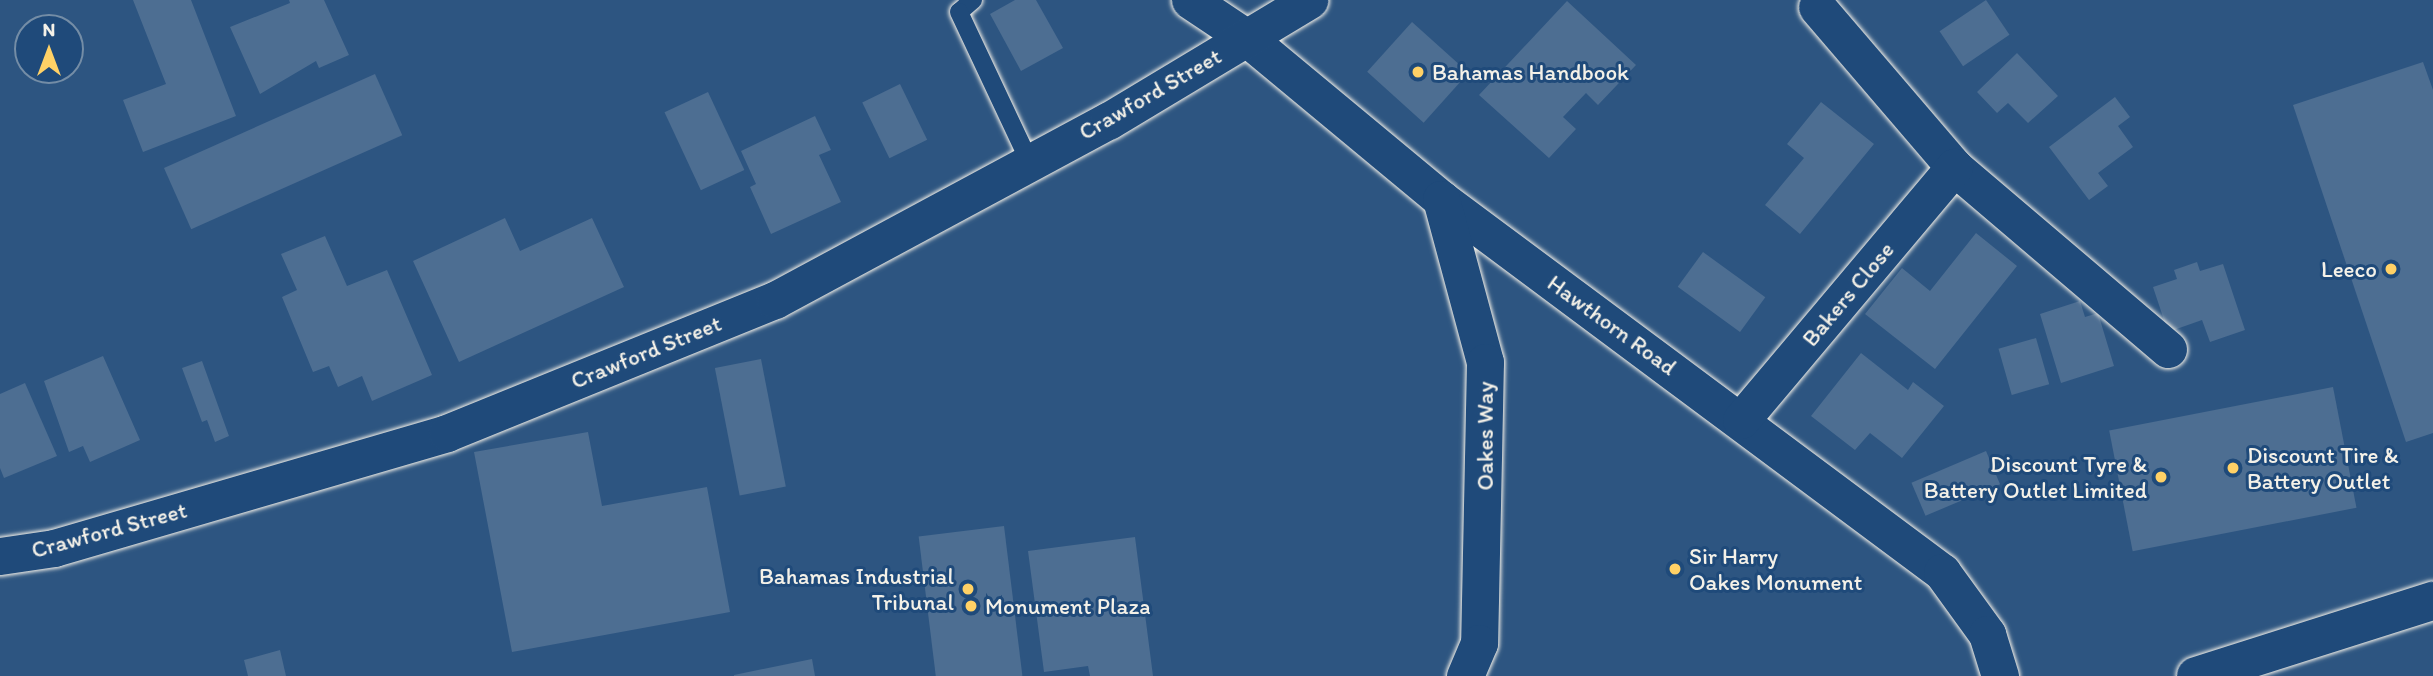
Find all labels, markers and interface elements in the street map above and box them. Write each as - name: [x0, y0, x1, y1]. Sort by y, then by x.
- north arrow: [14, 14, 84, 84]
- text: N: [43, 18, 55, 41]
- street label: Crawford Street: [1074, 42, 1226, 146]
- place label: Bahamas Handbook: [1432, 58, 1629, 86]
- marker: Bahamas Handbook: [1410, 64, 1426, 80]
- street label: Bakers Close: [1796, 236, 1900, 352]
- place label: Leeco: [2321, 255, 2377, 283]
- marker: Leeco: [2383, 261, 2399, 277]
- street label: Hawthorn Road: [1542, 269, 1682, 381]
- street label: Crawford Street: [567, 309, 725, 395]
- street label: Oakes Way: [1471, 382, 1499, 490]
- place label: Discount Tire & Battery Outlet: [2247, 441, 2399, 495]
- place label: Discount Tyre & Battery Outlet Limited: [1924, 450, 2147, 504]
- marker: Discount Tire & Battery Outlet: [2225, 460, 2241, 476]
- marker: Discount Tyre & Battery Outlet Limited: [2153, 469, 2169, 485]
- street label: Crawford Street: [29, 496, 189, 564]
- place label: Sir Harry Oakes Monument: [1689, 542, 1862, 596]
- marker: Sir Harry Oakes Monument: [1667, 561, 1683, 577]
- place label: Bahamas Industrial Tribunal: [759, 562, 954, 616]
- marker: Bahamas Industrial Tribunal: [960, 581, 976, 597]
- place label: Monument Plaza: [985, 592, 1150, 620]
- marker: Monument Plaza: [963, 598, 979, 614]

